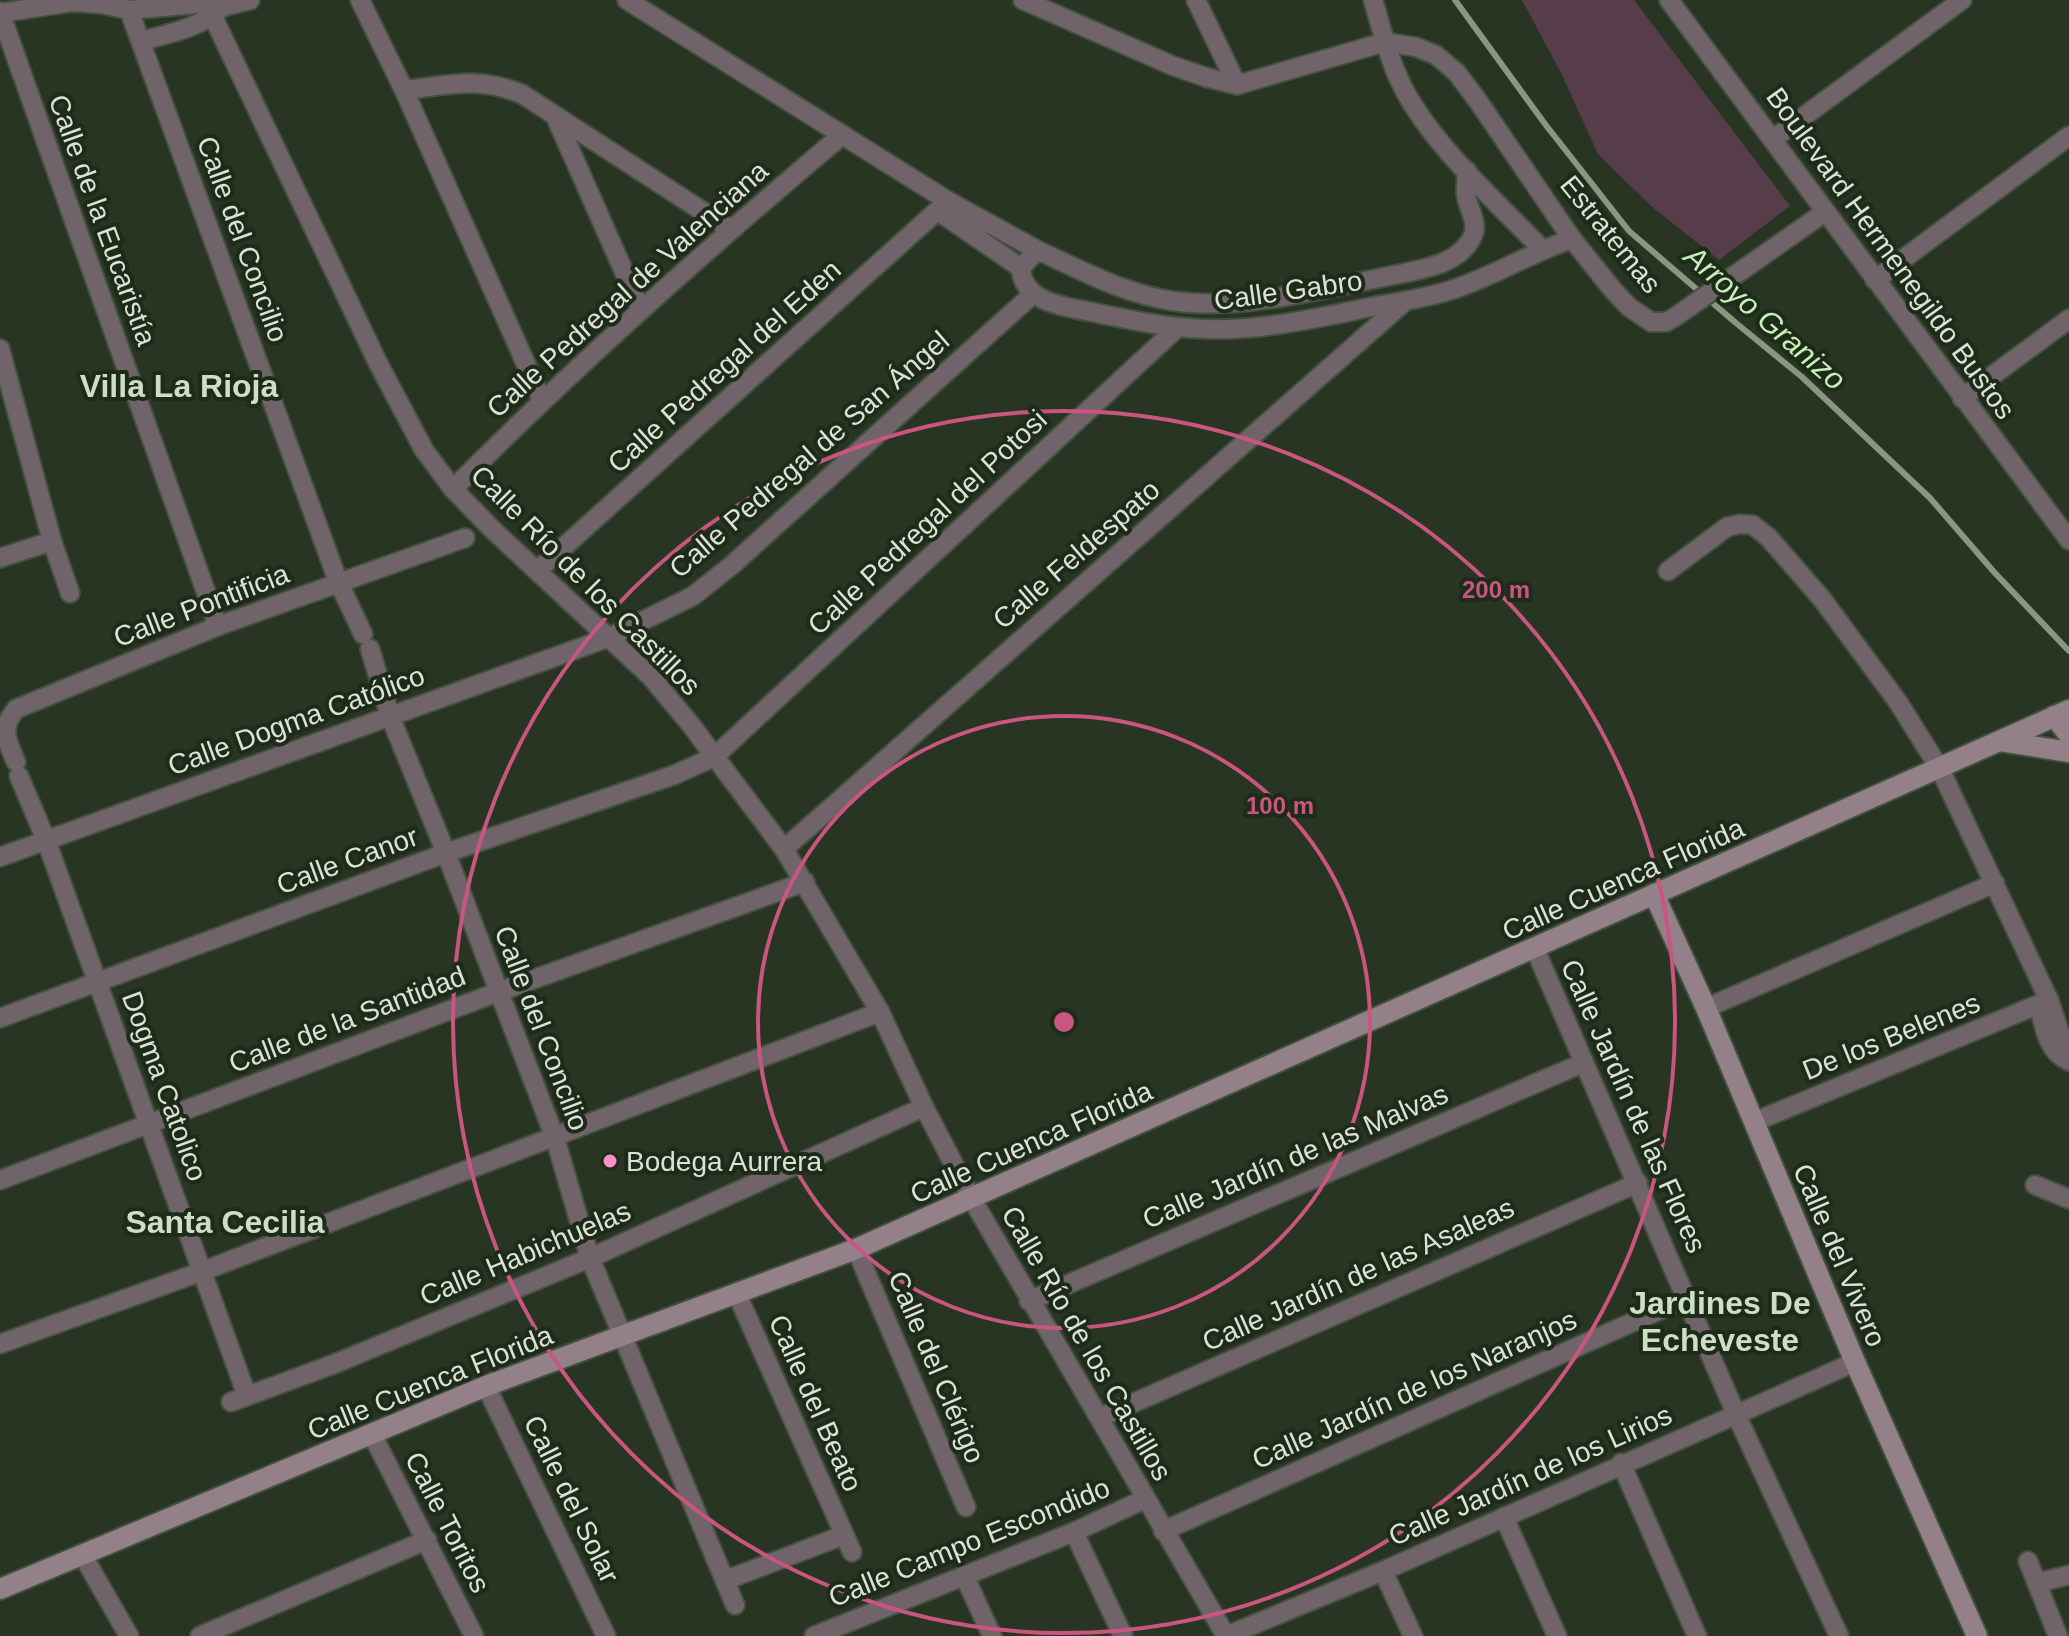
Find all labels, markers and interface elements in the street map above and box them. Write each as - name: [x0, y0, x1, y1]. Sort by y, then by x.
- street label: Boulevard Hermenegildo Bustos: [1760, 82, 2021, 425]
- street label: Calle de la Eucaristía: [43, 91, 162, 350]
- street label: Calle del Concilio: [191, 132, 294, 346]
- street label: Calle Pedregal de Valenciana: [481, 155, 774, 424]
- street label: Estratemas: [1554, 170, 1667, 299]
- water label: Arroyo Granizo: [1677, 238, 1852, 396]
- street label: Calle Pedregal del Eden: [602, 254, 847, 479]
- street label: Calle Gabro: [1212, 265, 1364, 316]
- street label: Calle Pedregal de San Ángel: [663, 325, 955, 584]
- district label: Villa La Rioja: [80, 368, 279, 404]
- street label: Calle Pedregal del Potosi: [802, 404, 1053, 641]
- street label: Calle Río de los Castillos: [465, 459, 707, 701]
- street label: Calle Feldespato: [987, 474, 1166, 635]
- street label: Calle Pontificia: [109, 558, 294, 653]
- text: 200 m: [1462, 576, 1530, 603]
- street label: Calle Dogma Católico: [164, 660, 429, 781]
- text: 100 m: [1246, 792, 1314, 819]
- street label: Calle Cuenca Florida: [1497, 812, 1749, 947]
- street label: Calle Canor: [272, 821, 422, 900]
- street label: Calle del Concilio: [488, 922, 595, 1135]
- street label: Calle Jardín de las Flores: [1555, 955, 1712, 1258]
- street label: Calle de la Santidad: [225, 960, 470, 1079]
- street label: Dogma Catolico: [116, 987, 213, 1185]
- street label: De los Belenes: [1798, 987, 1984, 1086]
- centre of rings: [1050, 1008, 1078, 1036]
- street label: Calle Cuenca Florida: [905, 1075, 1157, 1210]
- street label: Calle Jardín de las Malvas: [1138, 1078, 1452, 1235]
- place label: Bodega Aurrera: [626, 1146, 823, 1177]
- marker: Bodega Aurrera: [601, 1152, 619, 1170]
- street label: Calle del Vivero: [1787, 1159, 1892, 1351]
- street label: Calle Jardín de las Asaleas: [1198, 1192, 1519, 1357]
- street label: Calle Habichuelas: [415, 1195, 635, 1312]
- street label: Calle Río de los Castillos: [995, 1201, 1178, 1486]
- district label: Santa Cecilia: [125, 1204, 325, 1240]
- street label: Calle del Clérigo: [882, 1267, 991, 1468]
- district label: Jardines De Echeveste: [1629, 1285, 1811, 1358]
- street label: Calle Jardín de los Naranjos: [1247, 1304, 1581, 1475]
- street label: Calle del Beato: [763, 1310, 868, 1496]
- street label: Calle Cuenca Florida: [303, 1319, 558, 1446]
- street label: Calle Jardín de los Lirios: [1384, 1399, 1677, 1552]
- street label: Calle del Solar: [518, 1411, 625, 1588]
- street label: Calle Toritos: [399, 1447, 496, 1598]
- street label: Calle Campo Escondido: [824, 1472, 1114, 1613]

